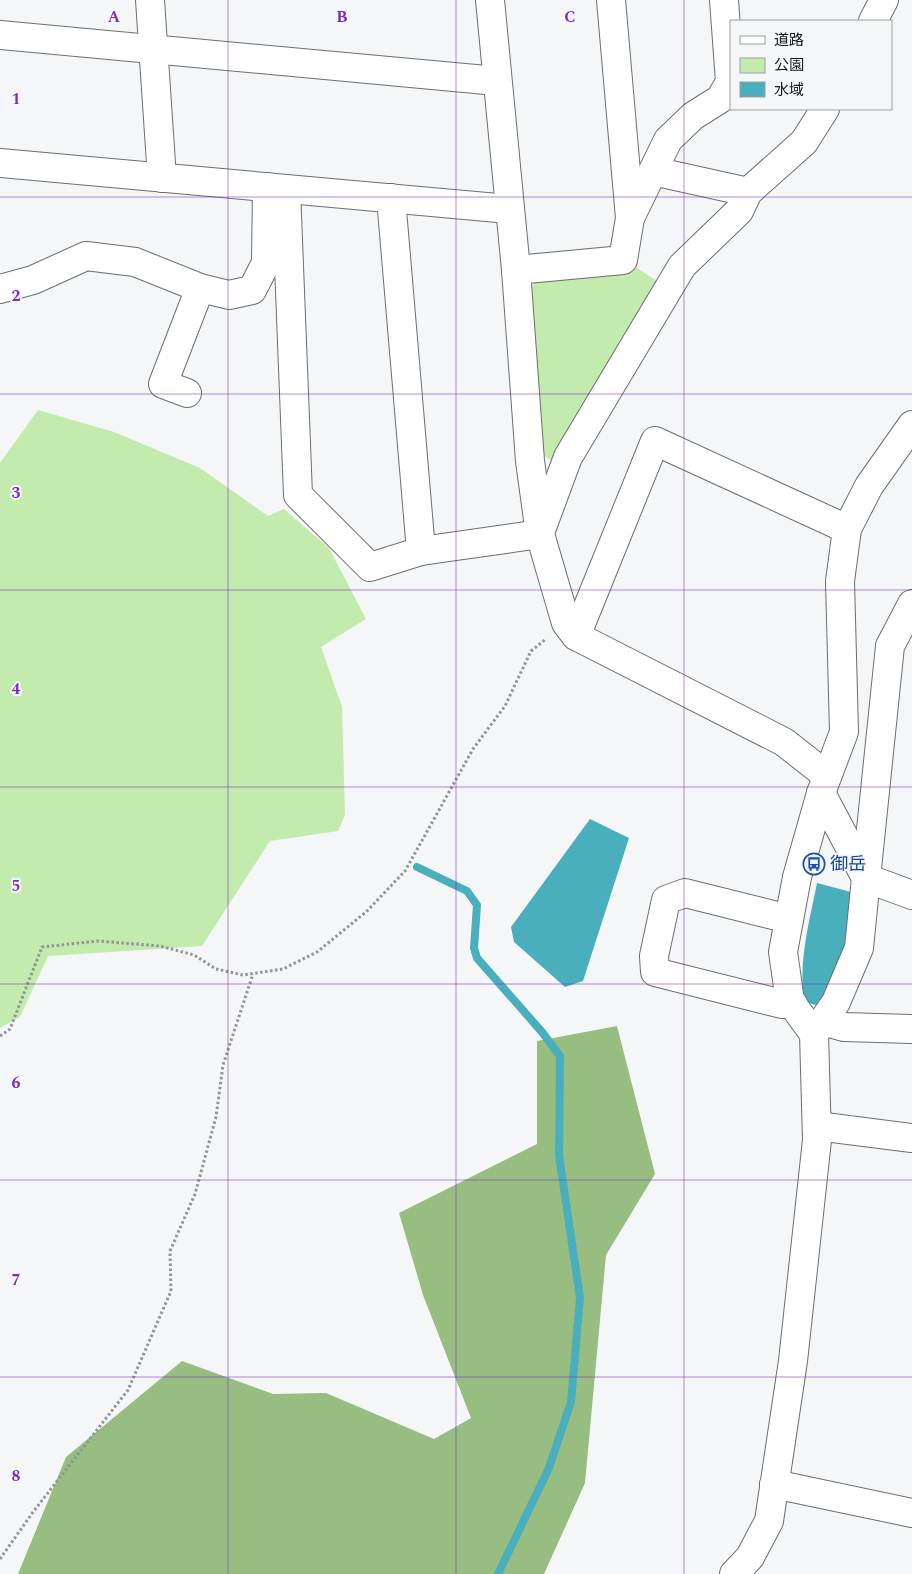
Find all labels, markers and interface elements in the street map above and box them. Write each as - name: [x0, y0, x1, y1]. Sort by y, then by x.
- text: A: [108, 5, 121, 29]
- text: B: [336, 5, 348, 29]
- text: C: [564, 5, 576, 29]
- legend: [730, 20, 892, 110]
- text: 道路: [774, 29, 804, 52]
- text: 公園: [774, 54, 804, 77]
- text: 水域: [774, 79, 804, 102]
- text: 1: [12, 87, 20, 111]
- text: 2: [12, 284, 21, 308]
- text: 3: [12, 481, 21, 505]
- text: 4: [12, 677, 21, 701]
- place label: 御岳: [830, 851, 866, 878]
- bus stop icon: 御岳: [802, 852, 826, 876]
- text: 5: [12, 874, 20, 898]
- text: 6: [12, 1071, 21, 1095]
- text: 7: [12, 1268, 21, 1292]
- text: 8: [12, 1464, 21, 1488]

